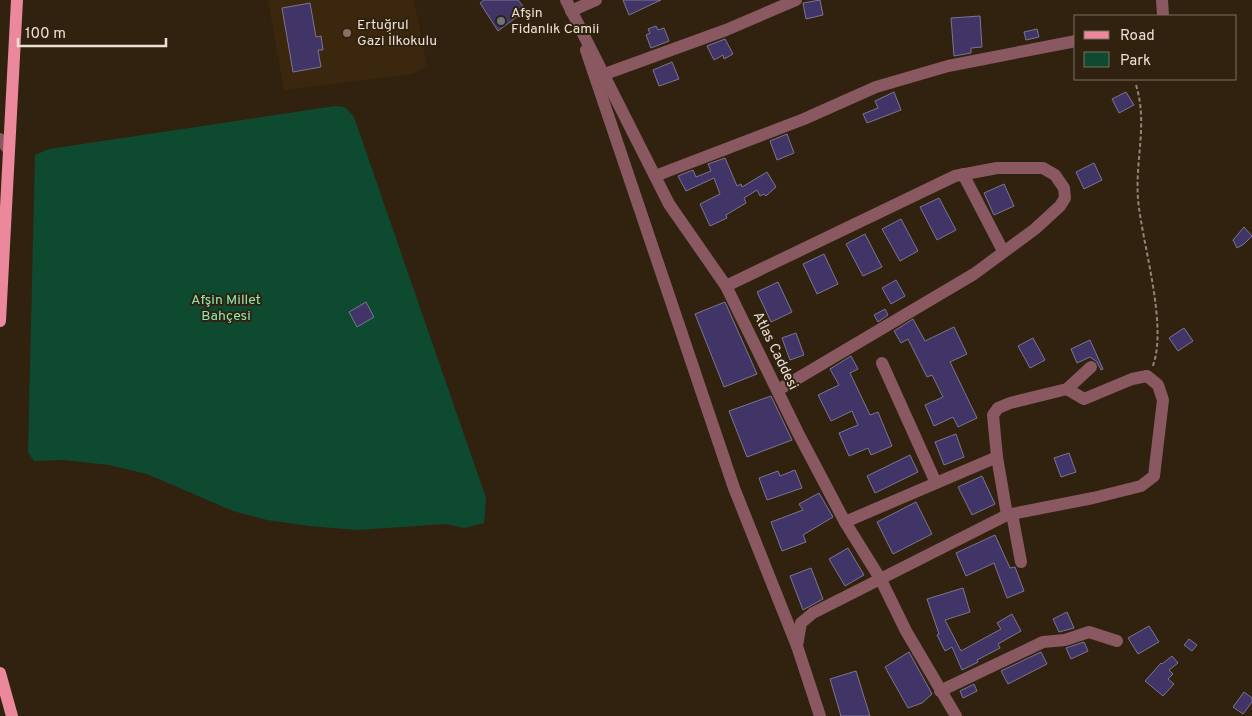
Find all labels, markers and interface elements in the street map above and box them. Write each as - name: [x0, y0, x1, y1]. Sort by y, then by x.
- place label: Afşin Fidanlık Camii: [511, 5, 599, 38]
- scale bar: [18, 15, 165, 47]
- marker: Afşin Fidanlık Camii: [495, 15, 507, 27]
- legend: [1074, 15, 1237, 80]
- place label: Ertuğrul Gazi İlkokulu: [357, 17, 437, 50]
- text: 100 m: [25, 25, 66, 44]
- marker: Ertuğrul Gazi İlkokulu: [341, 27, 353, 39]
- text: Road: [1120, 27, 1155, 46]
- text: Park: [1120, 52, 1151, 71]
- park label: Afşin Millet Bahçesi: [191, 292, 261, 325]
- street label: Atlas Caddesi: [749, 309, 801, 393]

